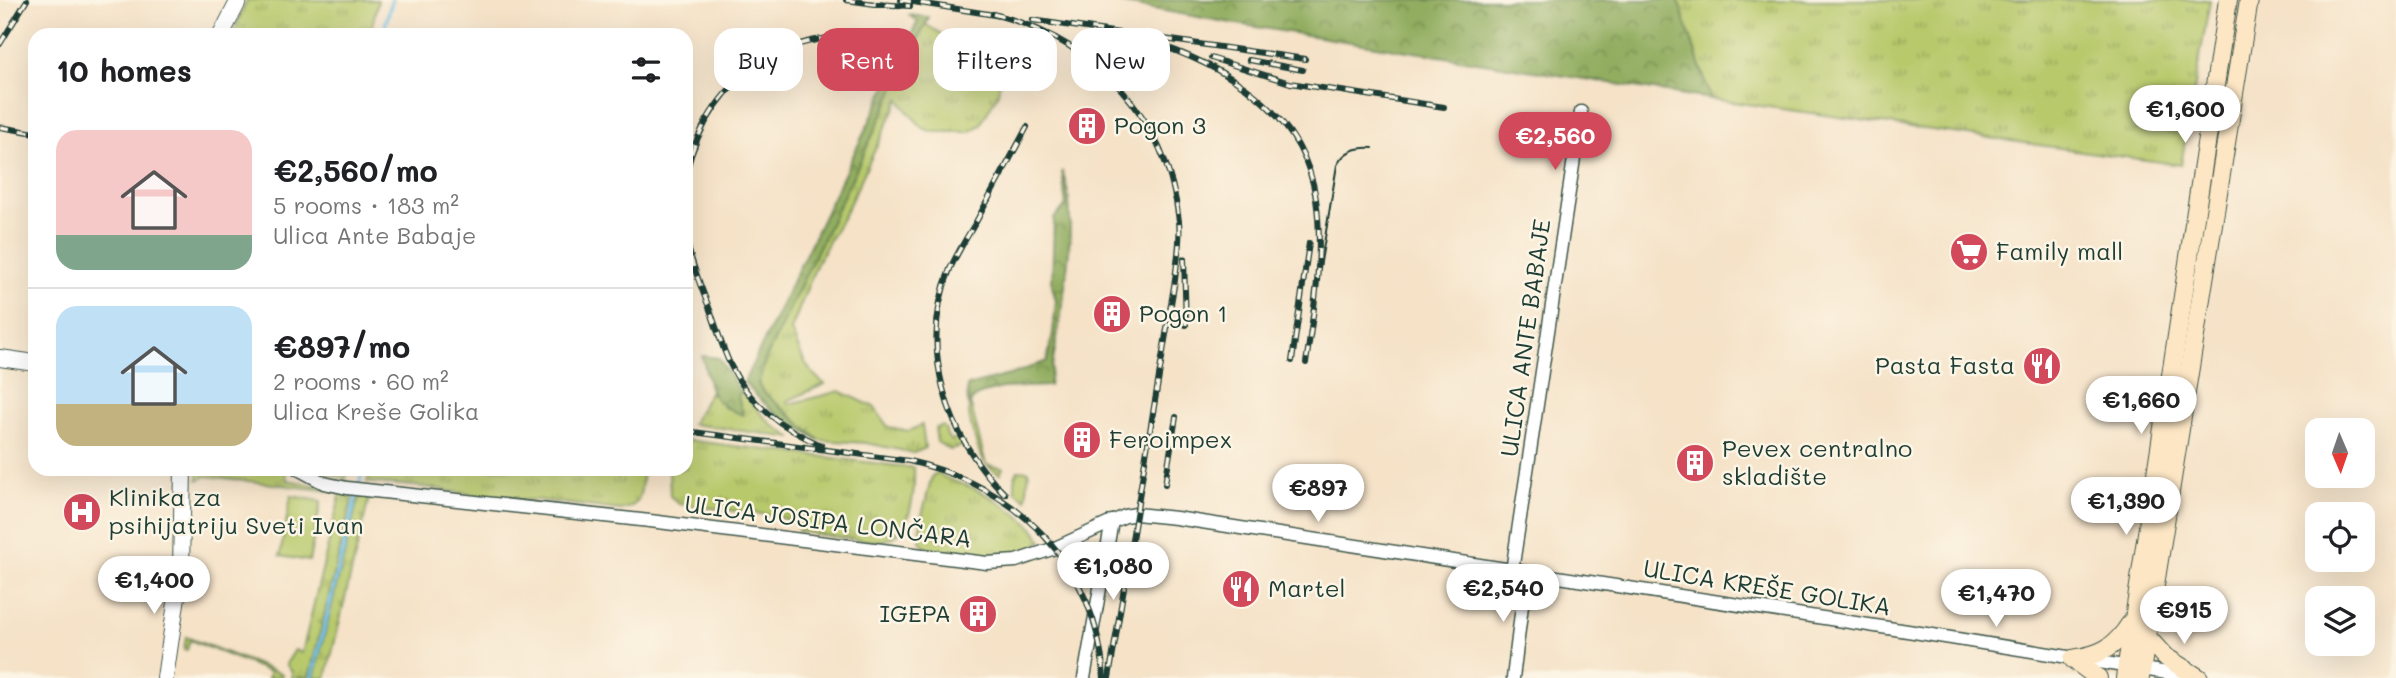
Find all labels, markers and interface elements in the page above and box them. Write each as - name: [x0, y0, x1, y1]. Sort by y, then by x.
- chip: Buy: [714, 28, 803, 91]
- chip: Rent: [817, 28, 919, 91]
- chip: Filters: [933, 28, 1057, 91]
- chip: New: [1071, 28, 1170, 91]
- text: 10 homes: [56, 50, 192, 90]
- icon: filters: [627, 51, 665, 89]
- pin: €1,600: [2128, 86, 2242, 145]
- text: €1,600: [2145, 93, 2225, 123]
- building icon: Pogon 3: [1066, 105, 1108, 147]
- place label: Pogon 3: [1114, 109, 1206, 140]
- pin: €2,560: [1498, 113, 1612, 172]
- text: €2,560: [1515, 120, 1595, 150]
- text: €2,560/mo: [273, 150, 438, 190]
- icon: home: [112, 158, 196, 242]
- text: 5 rooms · 183 m²: [273, 190, 459, 220]
- street label: ULICA ANTE BABAJE: [1492, 217, 1557, 459]
- text: Ulica Ante Babaje: [273, 220, 476, 250]
- supermarket icon: Family mall: [1948, 231, 1990, 273]
- place label: Family mall: [1996, 235, 2123, 266]
- building icon: Pogon 1: [1091, 293, 1133, 335]
- place label: Pogon 1: [1139, 297, 1228, 328]
- text: €897/mo: [273, 326, 410, 366]
- icon: home: [112, 334, 196, 418]
- restaurant icon: Pasta Fasta: [2021, 345, 2063, 387]
- place label: Pasta Fasta: [1875, 349, 2015, 380]
- text: 2 rooms · 60 m²: [273, 366, 449, 396]
- pin: €1,660: [2084, 376, 2198, 436]
- text: €1,660: [2102, 384, 2180, 414]
- text: Ulica Kreše Golika: [273, 396, 479, 426]
- north arrow: [2305, 418, 2375, 488]
- map controls: [2305, 418, 2375, 656]
- building icon: Feroimpex: [1061, 419, 1103, 461]
- place label: Feroimpex: [1109, 423, 1232, 454]
- place label: Pevex centralno skladište: [1722, 432, 1912, 491]
- building icon: Pevex centralno skladište: [1674, 442, 1716, 484]
- pin: €897: [1277, 464, 1359, 524]
- text: €897: [1288, 472, 1348, 502]
- pin: €1,390: [2069, 477, 2183, 537]
- place label: Klinika za psihijatriju Sveti Ivan: [109, 481, 364, 540]
- text: €1,390: [2087, 485, 2165, 515]
- street label: ULICA JOSIPA LONČARA: [683, 488, 973, 553]
- hospital icon: Klinika za psihijatriju Sveti Ivan: [61, 491, 103, 533]
- button: locate: [2305, 502, 2375, 572]
- pin: €1,080: [1056, 542, 1170, 602]
- text: €1,080: [1073, 550, 1153, 580]
- street label: ULICA KREŠE GOLIKA: [1641, 552, 1893, 621]
- pin: €1,400: [97, 556, 211, 616]
- text: €1,400: [114, 564, 194, 594]
- pin: €2,540: [1446, 564, 1560, 624]
- restaurant icon: Martel: [1220, 568, 1262, 610]
- pin: €1,470: [1939, 570, 2053, 629]
- place label: Martel: [1268, 572, 1346, 603]
- text: €2,540: [1462, 572, 1544, 602]
- text: €1,470: [1957, 577, 2035, 607]
- pin: €915: [2143, 586, 2225, 646]
- button: layers: [2305, 586, 2375, 656]
- building icon: IGEPA: [957, 593, 999, 635]
- text: €915: [2156, 594, 2212, 624]
- place label: IGEPA: [880, 597, 951, 628]

